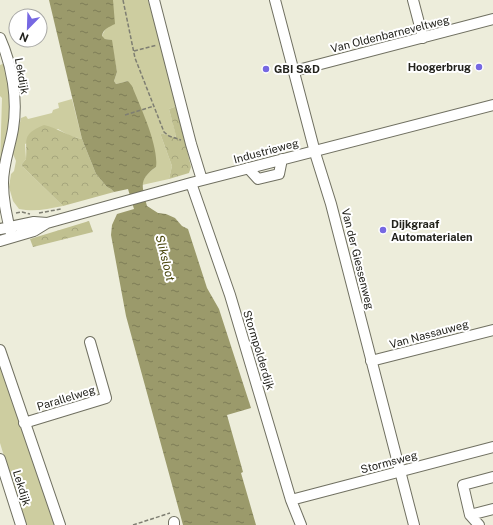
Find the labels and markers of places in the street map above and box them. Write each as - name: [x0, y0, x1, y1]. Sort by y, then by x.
- place label: Hoogerbrug: [408, 61, 471, 73]
- marker: Hoogerbrug: [474, 62, 484, 72]
- place label: GBI S&D: [274, 63, 320, 75]
- marker: GBI S&D: [261, 64, 271, 74]
- place label: Dijkgraaf Automaterialen: [391, 218, 473, 243]
- marker: Dijkgraaf Automaterialen: [378, 225, 388, 235]

